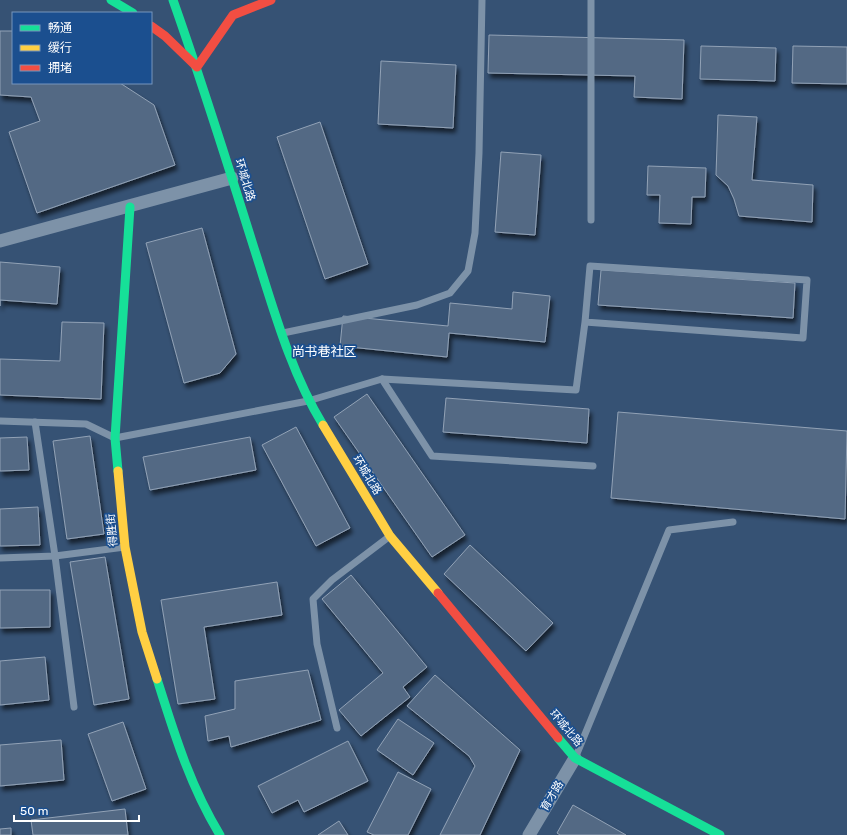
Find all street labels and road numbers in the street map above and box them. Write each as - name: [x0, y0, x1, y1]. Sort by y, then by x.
- street label: 环城北路: [232, 157, 258, 203]
- street label: 环城北路: [350, 453, 384, 497]
- street label: 得胜街: [104, 513, 120, 547]
- street label: 环城北路: [547, 707, 585, 749]
- street label: 育才路: [538, 779, 566, 813]

